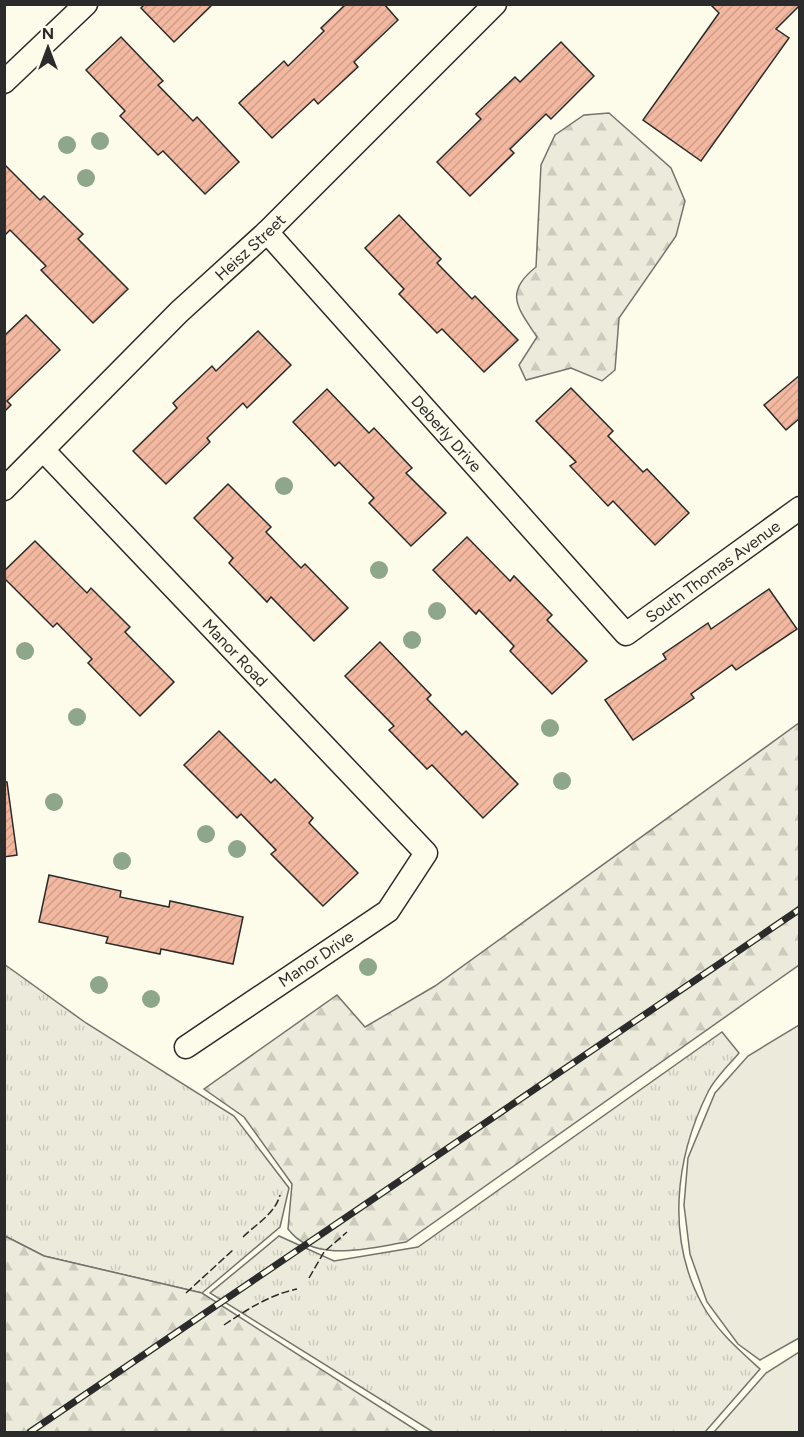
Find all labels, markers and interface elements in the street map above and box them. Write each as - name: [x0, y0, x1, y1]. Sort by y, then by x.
- north arrow: [18, 18, 78, 78]
- text: N: [42, 24, 54, 43]
- street label: Heisz Street: [211, 210, 289, 284]
- street label: Deberly Drive: [408, 391, 486, 476]
- street label: South Thomas Avenue: [642, 516, 784, 626]
- street label: Manor Road: [199, 615, 272, 690]
- street label: Manor Drive: [275, 927, 357, 991]

